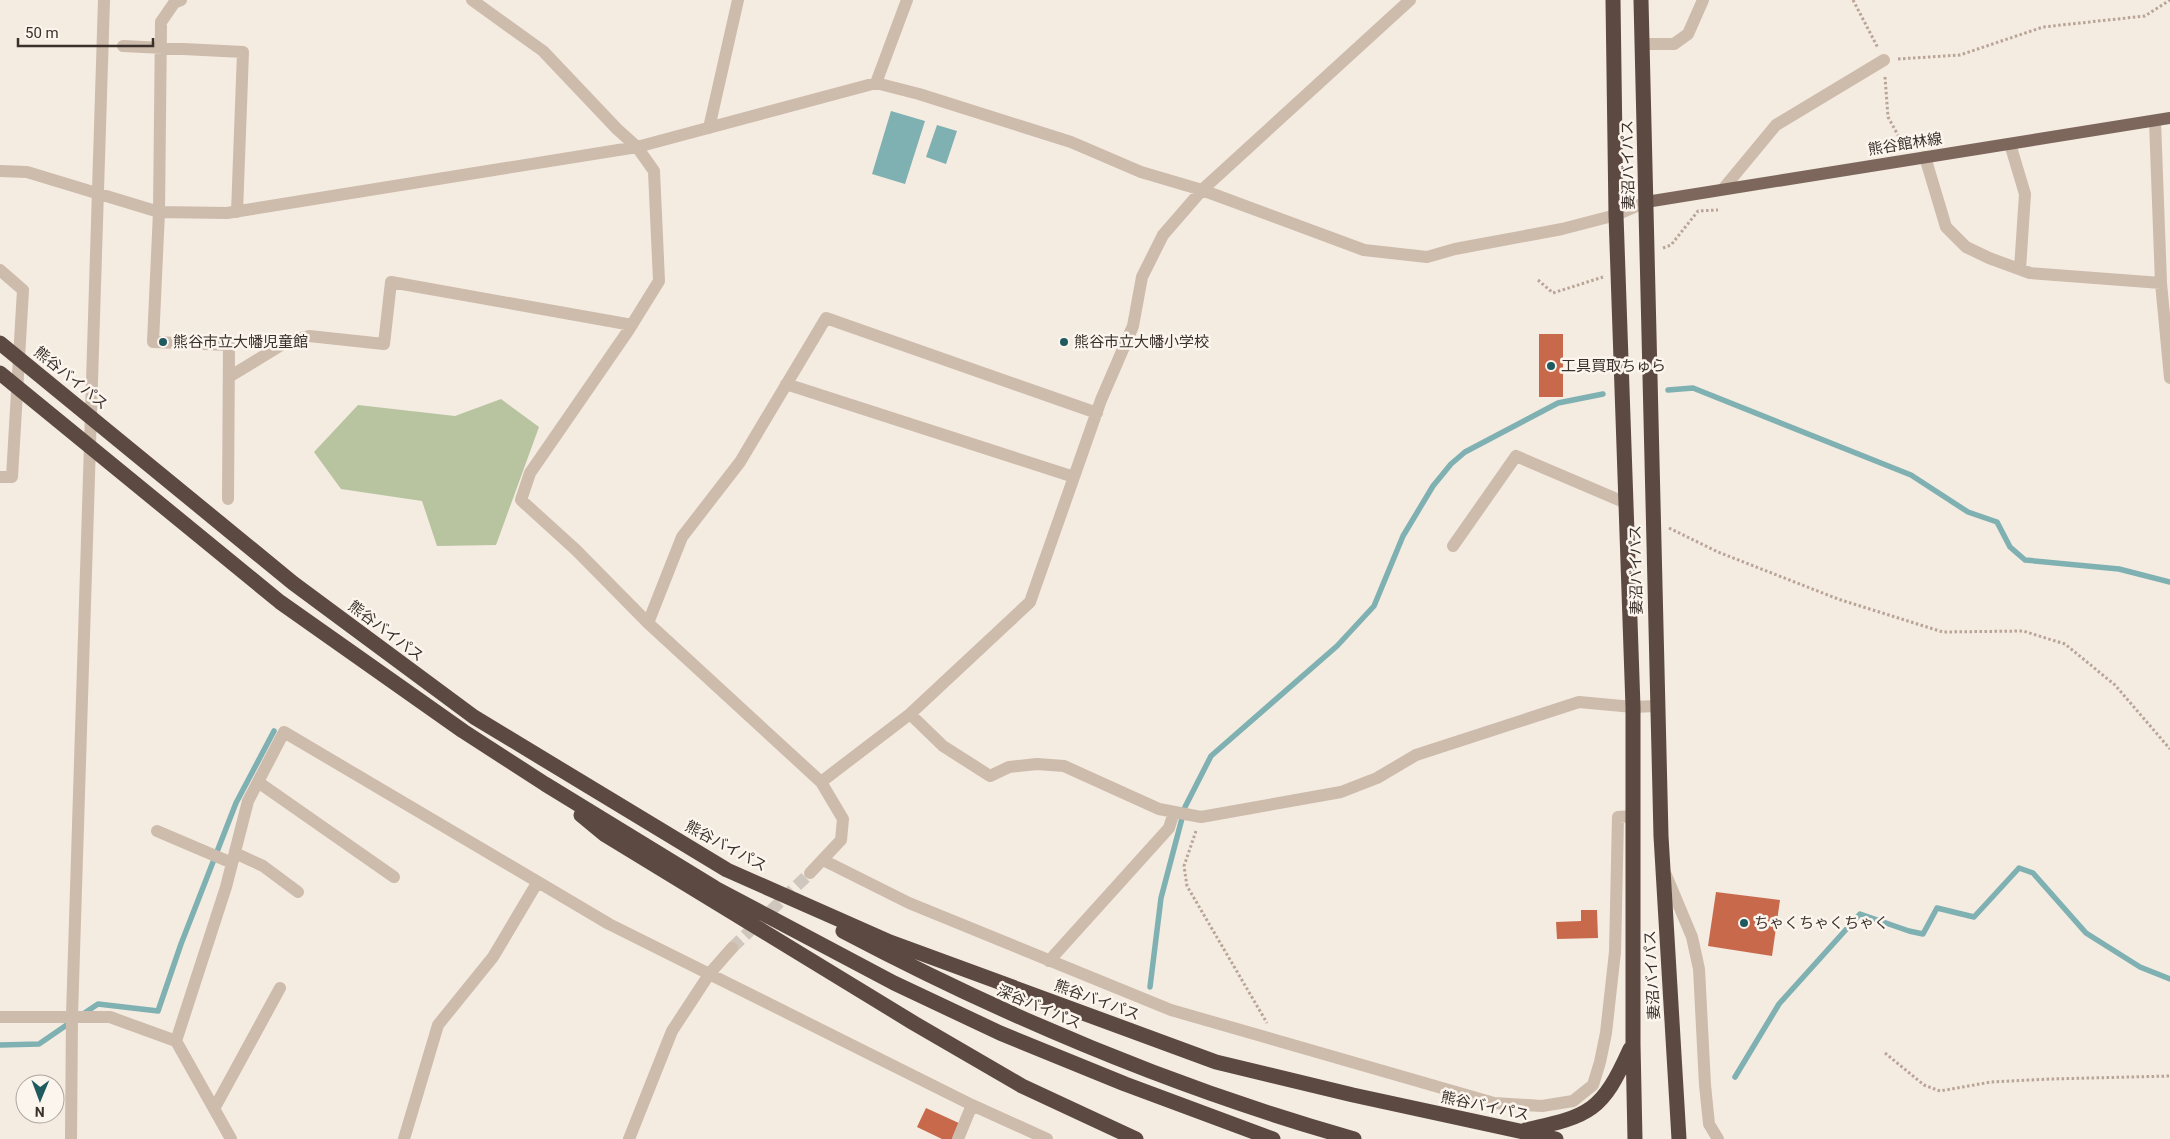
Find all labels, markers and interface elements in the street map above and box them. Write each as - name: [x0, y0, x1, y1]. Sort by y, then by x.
- scale bar: [18, 15, 152, 47]
- text: 50 m: [25, 24, 59, 42]
- street label: 妻沼バイパス: [1618, 120, 1638, 210]
- street label: 熊谷館林線: [1867, 129, 1943, 159]
- place label: 熊谷市立大幡児童館: [173, 333, 308, 351]
- place label: 熊谷市立大幡小学校: [1074, 333, 1209, 351]
- marker: 熊谷市立大幡児童館: [157, 336, 169, 348]
- marker: 熊谷市立大幡小学校: [1058, 336, 1070, 348]
- street label: 熊谷バイパス: [30, 343, 112, 413]
- place label: 工具買取ちゅら: [1561, 357, 1666, 375]
- marker: 工具買取ちゅら: [1545, 360, 1557, 372]
- street label: 妻沼バイパス: [1626, 525, 1646, 615]
- street label: 熊谷バイパス: [345, 597, 427, 665]
- street label: 熊谷バイパス: [682, 817, 770, 875]
- place label: ちゃくちゃくちゃく: [1754, 914, 1889, 932]
- marker: ちゃくちゃくちゃく: [1738, 917, 1750, 929]
- street label: 妻沼バイパス: [1641, 930, 1663, 1020]
- street label: 熊谷バイパス: [1052, 976, 1142, 1024]
- street label: 深谷バイパス: [994, 981, 1084, 1033]
- north arrow: [15, 1074, 65, 1124]
- street label: 熊谷バイパス: [1439, 1088, 1531, 1124]
- text: N: [35, 1104, 45, 1120]

